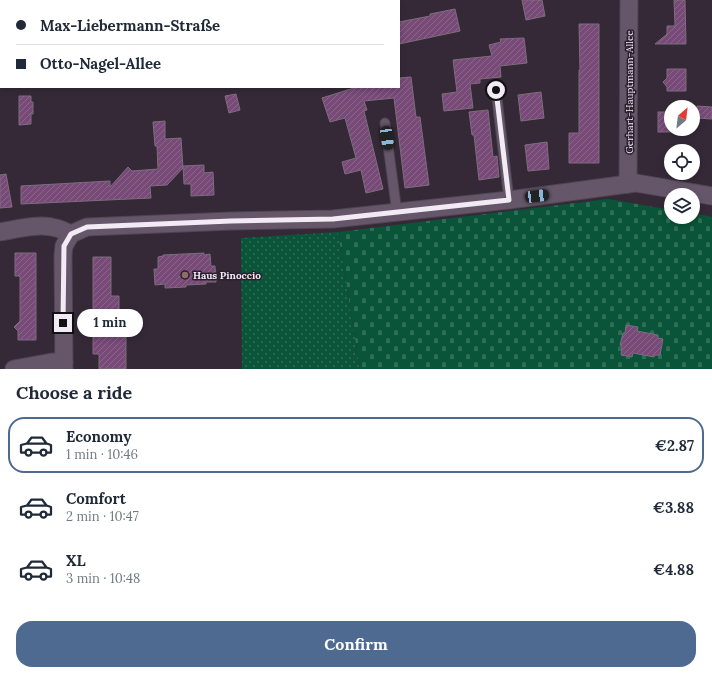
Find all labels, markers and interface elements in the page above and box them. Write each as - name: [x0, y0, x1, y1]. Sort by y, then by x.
- text: Max-Liebermann-Straße: [40, 16, 220, 35]
- street label: Gerhart-Hauptmann-Allee: [623, 30, 636, 154]
- text: Otto-Nagel-Allee: [40, 54, 161, 73]
- route start: [487, 81, 505, 99]
- north arrow: [664, 100, 700, 136]
- map controls: [664, 100, 700, 224]
- car: [379, 125, 395, 151]
- button: locate: [664, 144, 700, 180]
- button: layers: [664, 188, 700, 224]
- car: [524, 189, 550, 203]
- place label: Haus Pinoccio: [193, 269, 261, 282]
- marker: Haus Pinoccio: [180, 270, 190, 280]
- callout: 1 min: [77, 309, 143, 337]
- route end: [54, 314, 72, 332]
- text: 1 min: [93, 314, 127, 331]
- text: Choose a ride: [16, 381, 132, 404]
- icon: car: [18, 427, 54, 463]
- text: Economy: [66, 427, 131, 446]
- text: €2.87: [655, 436, 694, 455]
- text: 1 min · 10:46: [66, 446, 138, 463]
- icon: car: [18, 489, 54, 525]
- text: Comfort: [66, 489, 126, 508]
- text: €3.88: [653, 498, 694, 517]
- text: 2 min · 10:47: [66, 508, 139, 525]
- icon: car: [18, 551, 54, 587]
- text: XL: [66, 551, 86, 570]
- text: €4.88: [653, 560, 694, 579]
- text: 3 min · 10:48: [66, 570, 140, 587]
- button: Confirm: [16, 621, 696, 667]

